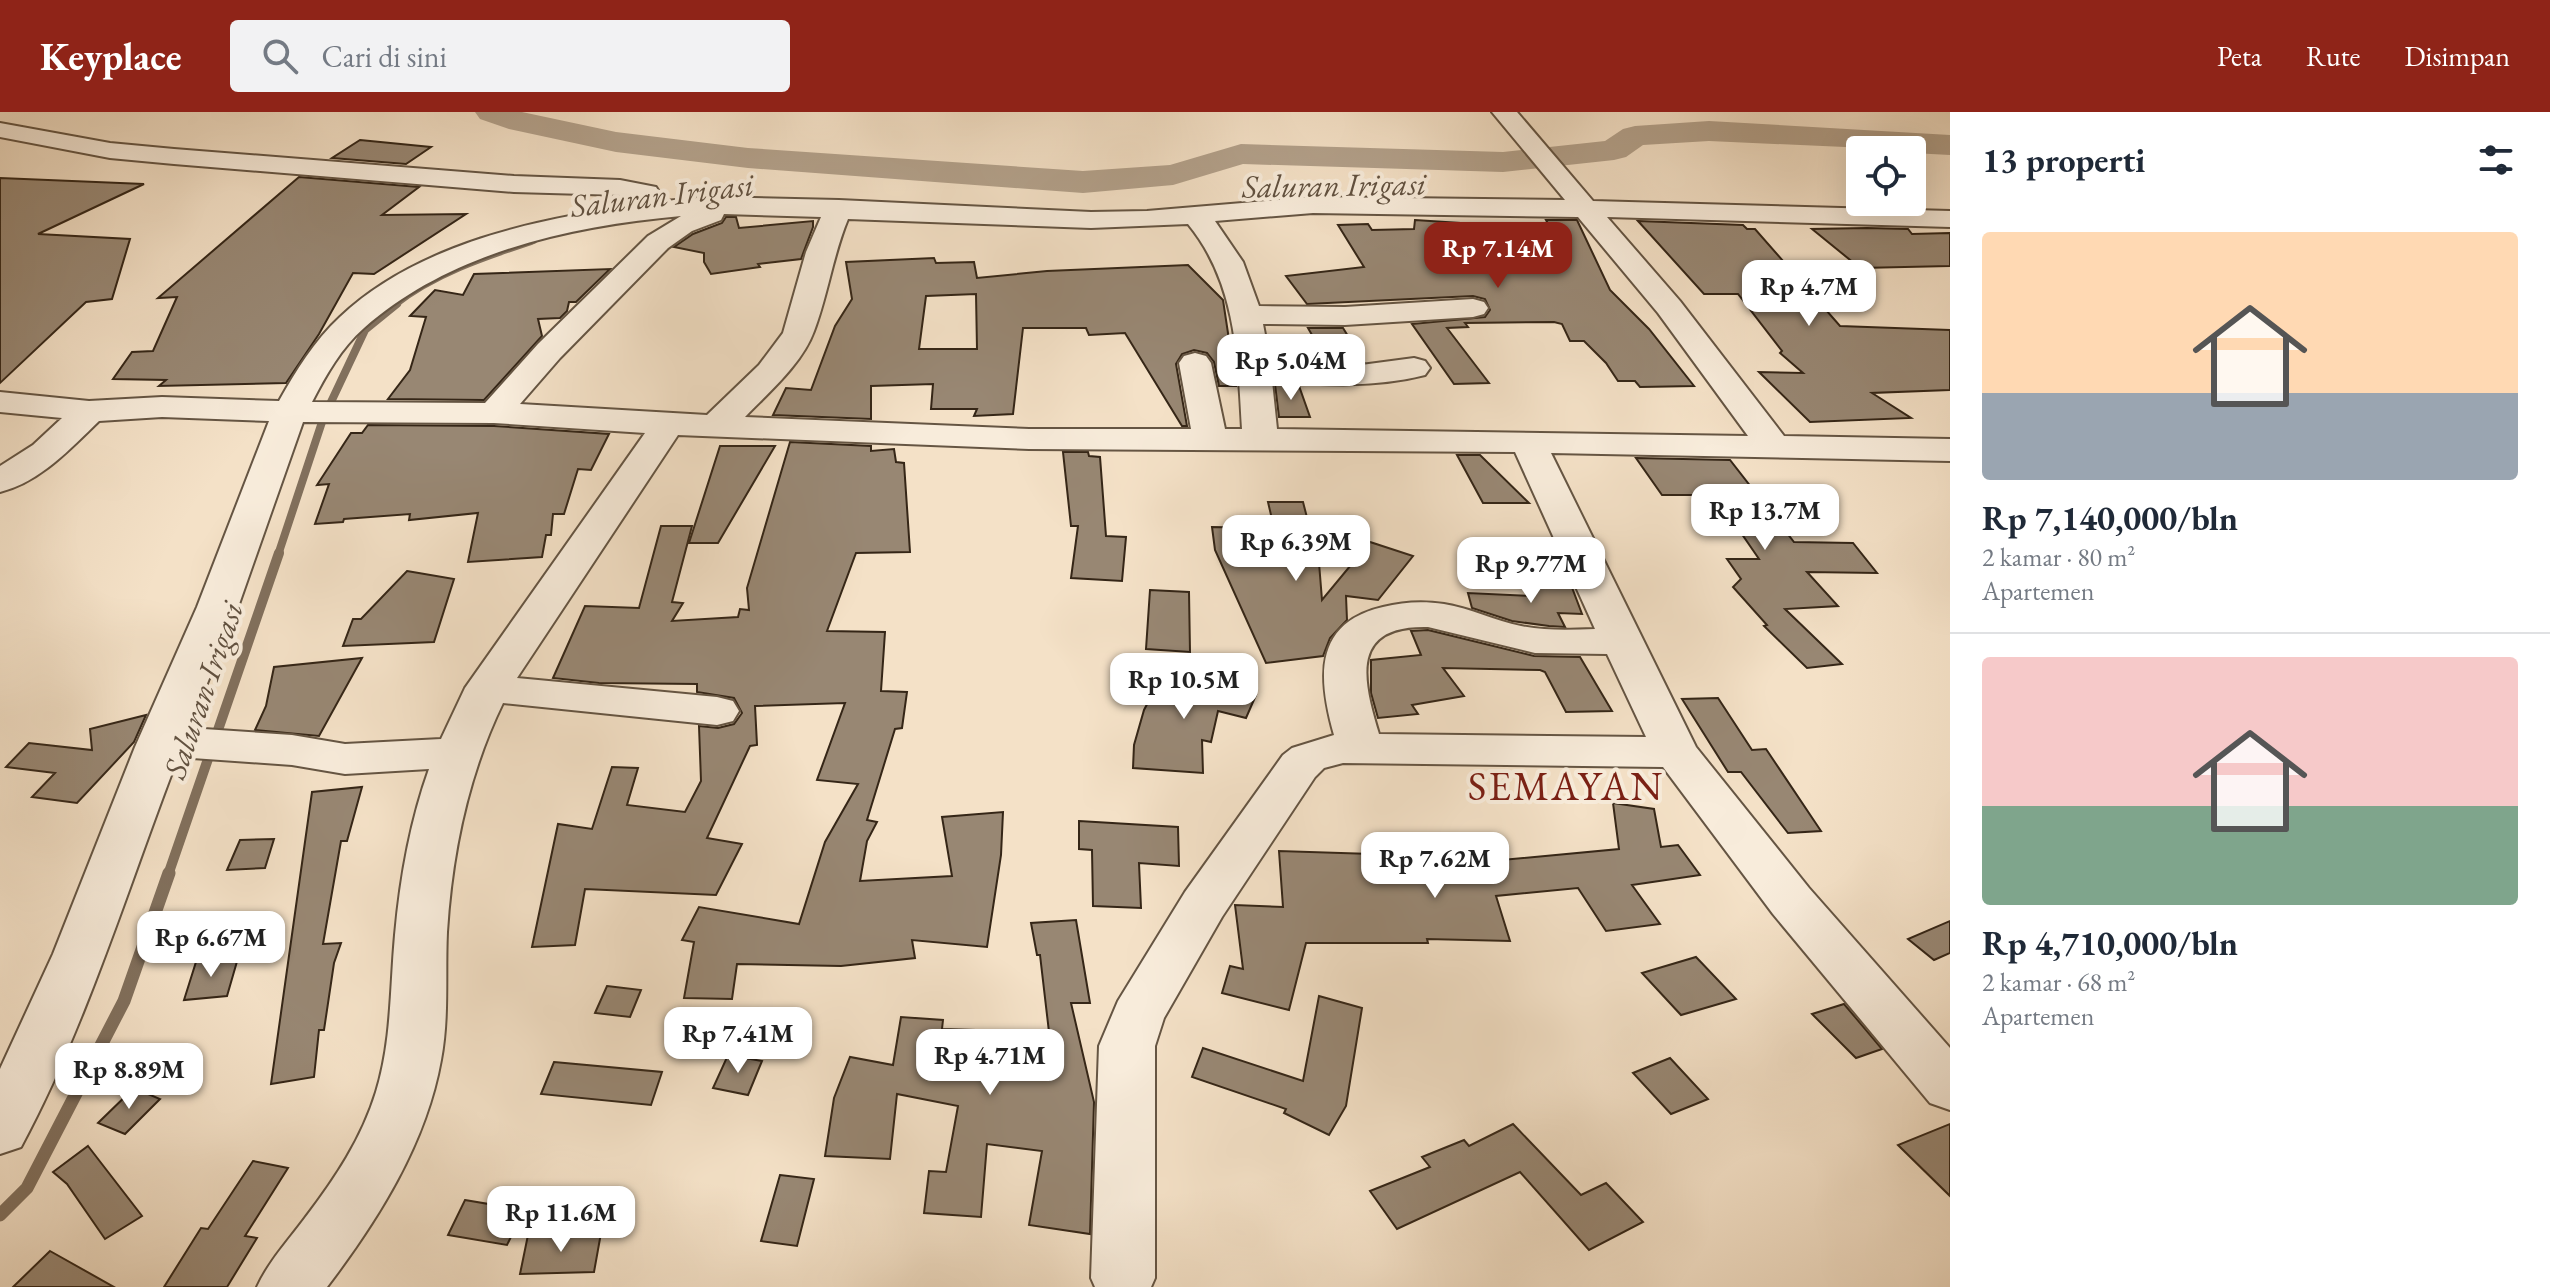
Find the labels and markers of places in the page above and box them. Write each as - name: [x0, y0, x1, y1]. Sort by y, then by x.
- pin: Rp 7.14M: [1415, 222, 1581, 290]
- pin: Rp 4.7M: [1735, 260, 1883, 328]
- pin: Rp 5.04M: [1208, 334, 1374, 402]
- pin: Rp 13.7M: [1682, 484, 1848, 552]
- pin: Rp 6.39M: [1213, 515, 1379, 583]
- pin: Rp 9.77M: [1448, 537, 1614, 605]
- pin: Rp 10.5M: [1101, 653, 1267, 721]
- pin: Rp 7.62M: [1352, 832, 1518, 900]
- pin: Rp 6.67M: [128, 911, 294, 979]
- pin: Rp 7.41M: [655, 1007, 821, 1075]
- pin: Rp 4.71M: [907, 1029, 1073, 1097]
- pin: Rp 8.89M: [46, 1043, 212, 1111]
- pin: Rp 11.6M: [478, 1186, 644, 1254]

